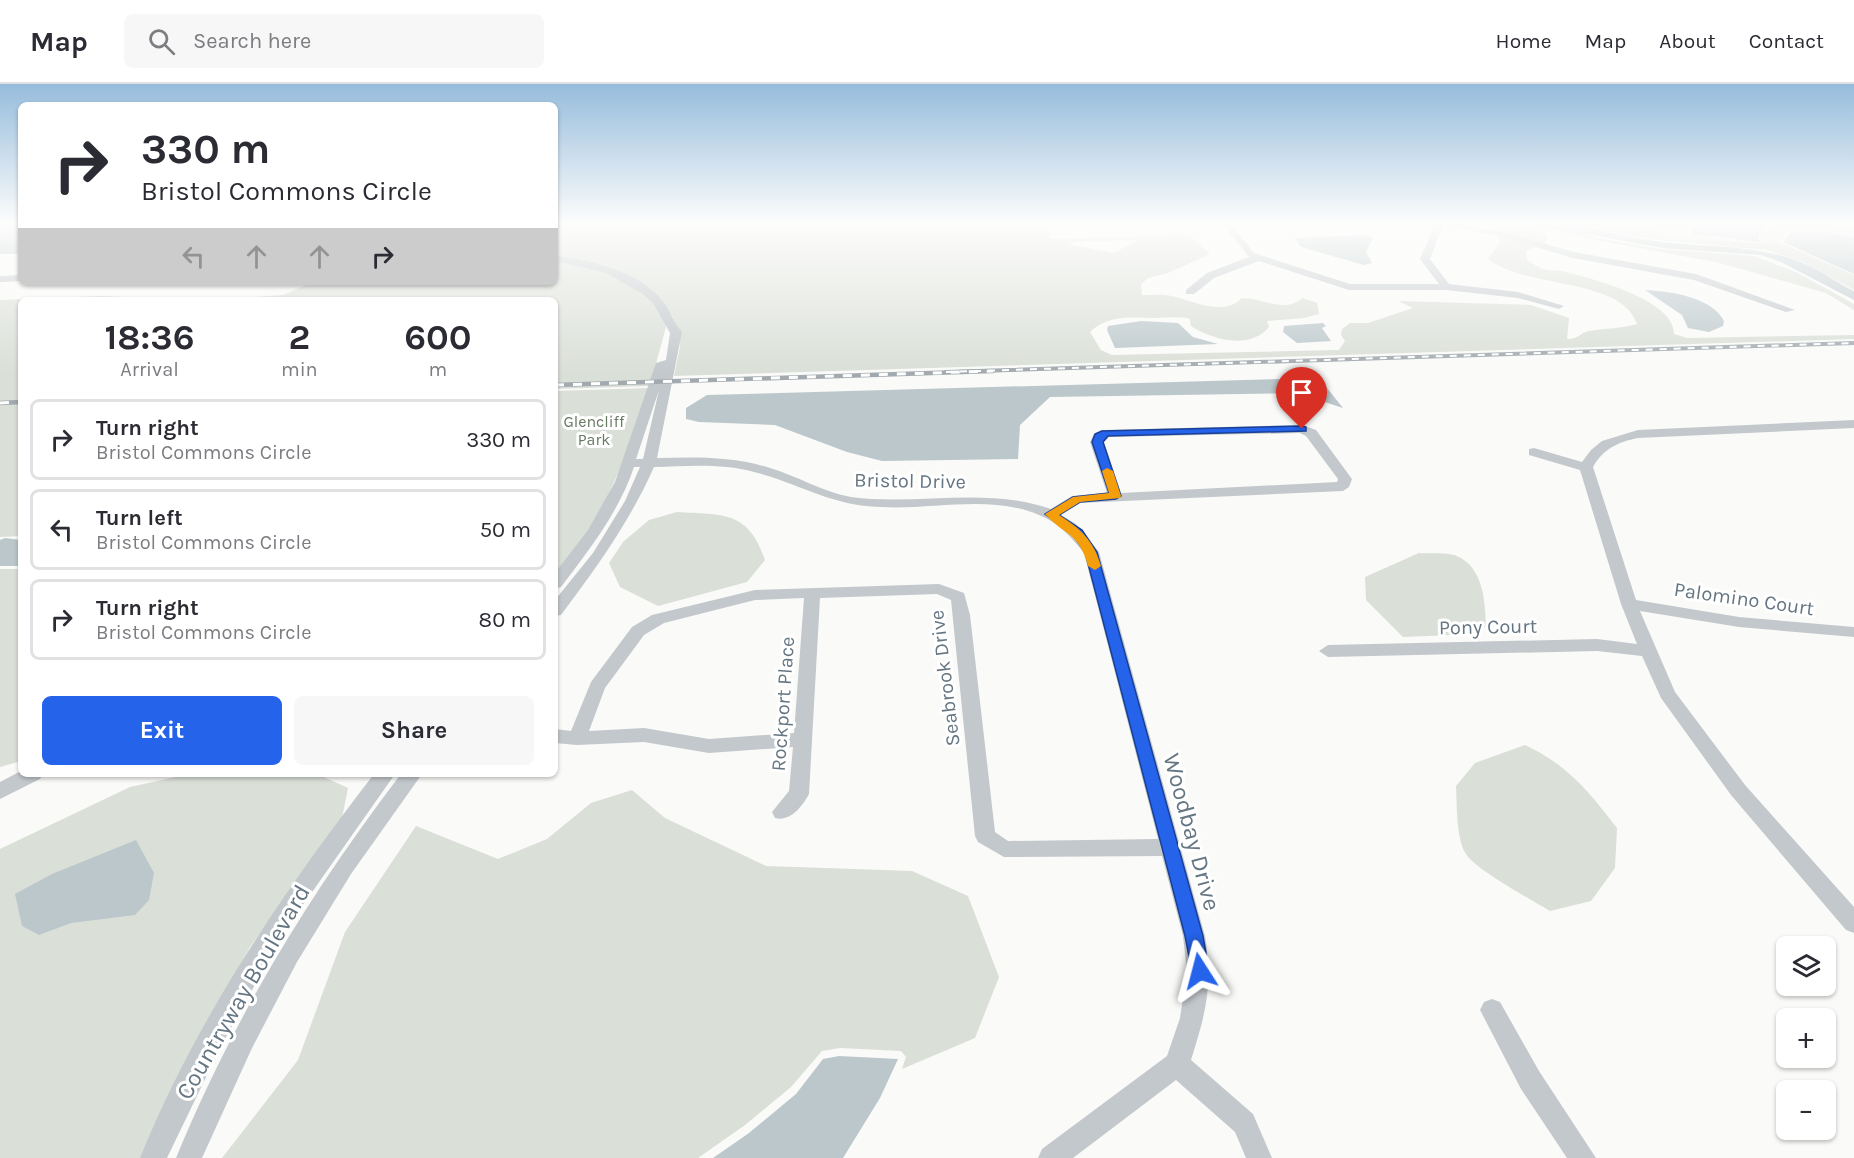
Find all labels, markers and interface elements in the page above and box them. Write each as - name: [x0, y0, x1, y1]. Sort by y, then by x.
- search box: [124, 14, 544, 68]
- text: Map: [30, 25, 88, 58]
- icon: search: [145, 25, 178, 58]
- text: Search here: [193, 28, 311, 54]
- text: Home: [1496, 29, 1552, 53]
- text: Map: [1585, 29, 1626, 53]
- text: About: [1659, 29, 1716, 53]
- text: Contact: [1749, 29, 1824, 53]
- text: 330 m: [141, 124, 270, 174]
- icon: right: [42, 126, 120, 204]
- text: Bristol Commons Circle: [141, 175, 432, 207]
- icon: left: [177, 240, 210, 273]
- icon: ahead: [240, 240, 273, 273]
- icon: ahead: [303, 240, 336, 273]
- icon: right: [366, 240, 399, 273]
- text: 18:36: [104, 316, 195, 358]
- text: 2: [288, 316, 310, 358]
- text: 600: [404, 316, 472, 358]
- text: Arrival: [120, 358, 179, 381]
- text: min: [281, 358, 318, 381]
- text: m: [428, 358, 447, 381]
- pin: [1276, 367, 1327, 429]
- icon: arrive: [1285, 376, 1318, 409]
- park label: Glencliff Park: [563, 412, 625, 449]
- text: Turn right: [96, 415, 199, 441]
- icon: right: [45, 423, 78, 456]
- text: 330 m: [466, 427, 531, 453]
- text: Bristol Commons Circle: [96, 441, 311, 464]
- street label: Bristol Drive: [854, 469, 966, 493]
- text: Turn left: [96, 505, 183, 531]
- icon: left: [45, 513, 78, 546]
- text: 50 m: [480, 517, 531, 543]
- text: Bristol Commons Circle: [96, 531, 311, 554]
- street label: Palomino Court: [1673, 578, 1816, 620]
- text: Turn right: [96, 595, 199, 621]
- icon: right: [45, 603, 78, 636]
- text: 80 m: [479, 607, 531, 633]
- street label: Seabrook Drive: [925, 609, 965, 747]
- street label: Pony Court: [1439, 615, 1538, 639]
- text: Bristol Commons Circle: [96, 621, 311, 644]
- street label: Rockport Place: [767, 636, 799, 772]
- button: Exit: [42, 696, 282, 765]
- button: Share: [294, 696, 534, 765]
- street label: Woodbay Drive: [1158, 750, 1226, 914]
- street label: Countryway Boulevard: [170, 880, 316, 1104]
- map controls: [1776, 936, 1836, 1140]
- button: layers: [1776, 936, 1836, 996]
- position arrow: [1168, 939, 1232, 1003]
- button: +: [1776, 1008, 1836, 1068]
- button: −: [1776, 1080, 1836, 1140]

